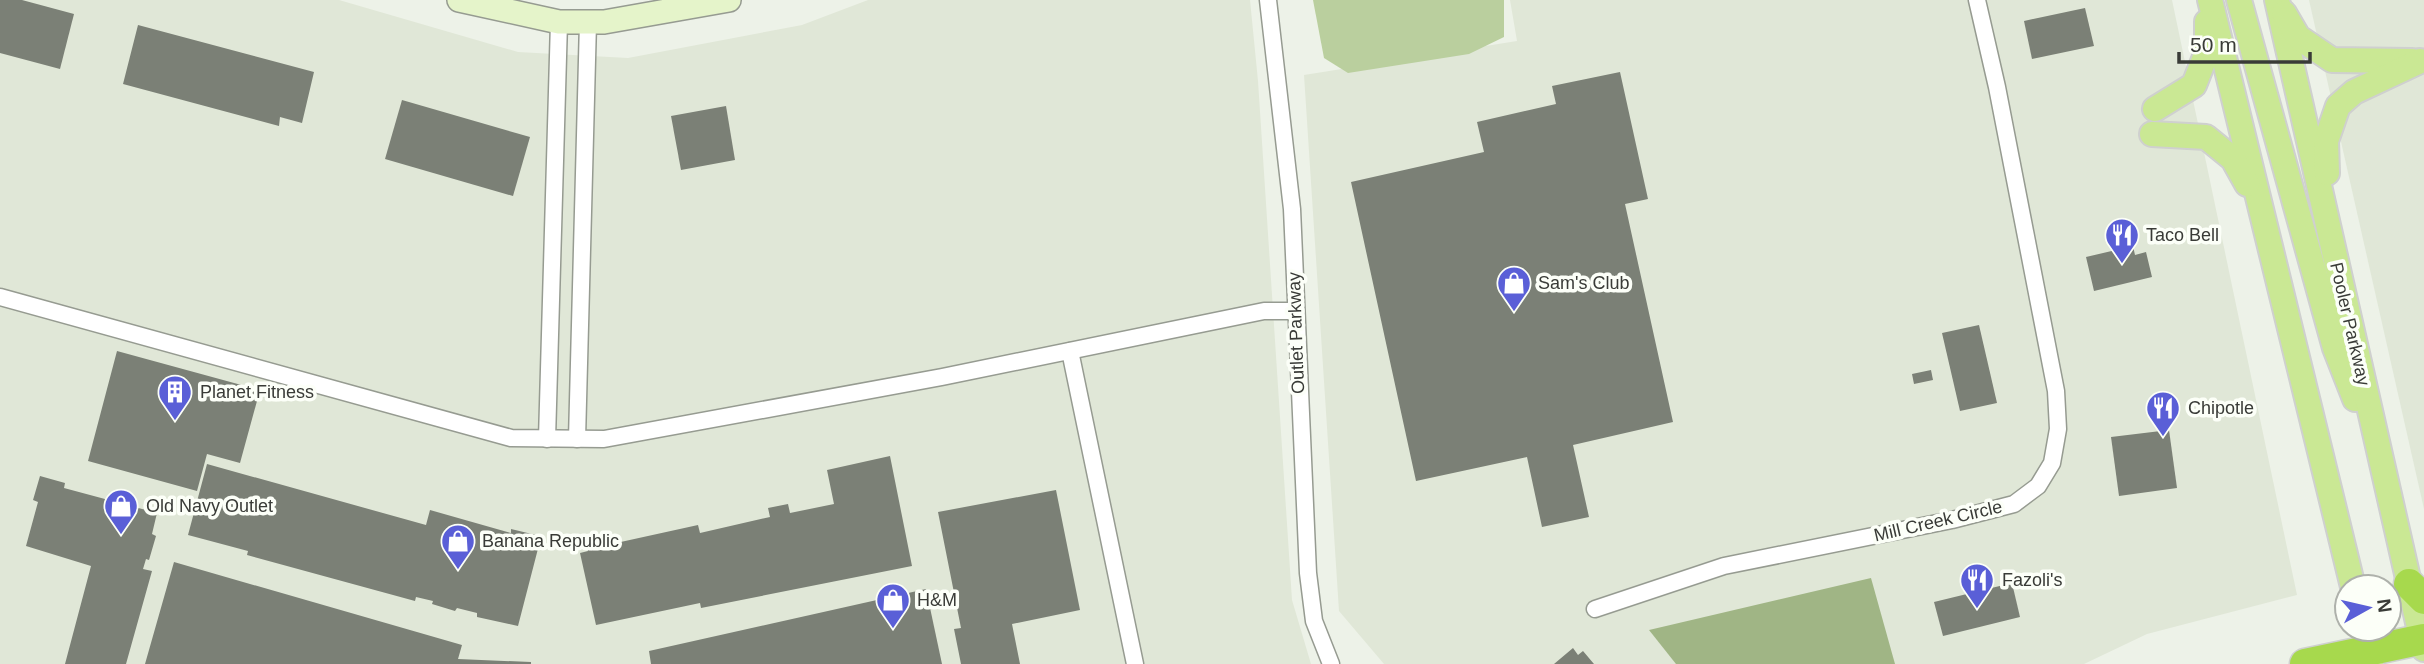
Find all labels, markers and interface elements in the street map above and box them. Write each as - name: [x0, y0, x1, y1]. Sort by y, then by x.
- scale bar: [2179, 21, 2310, 65]
- text: 50 m: [2190, 33, 2237, 56]
- restaurant icon: Taco Bell: [2103, 216, 2141, 265]
- place label: Taco Bell: [2146, 225, 2219, 245]
- street label: Pooler Parkway: [2326, 260, 2374, 388]
- shop icon: Sam's Club: [1495, 264, 1533, 313]
- street label: Outlet Parkway: [1284, 272, 1308, 394]
- place label: Sam's Club: [1538, 273, 1629, 293]
- building icon: Planet Fitness: [156, 373, 194, 422]
- place label: Planet Fitness: [200, 382, 314, 402]
- restaurant icon: Chipotle: [2144, 389, 2182, 438]
- place label: Chipotle: [2188, 398, 2254, 418]
- shop icon: Old Navy Outlet: [102, 487, 140, 536]
- place label: Old Navy Outlet: [146, 496, 273, 516]
- street label: Mill Creek Circle: [1872, 497, 2004, 545]
- shop icon: Banana Republic: [439, 522, 477, 571]
- place label: Banana Republic: [482, 531, 619, 551]
- restaurant icon: Fazoli's: [1958, 561, 1996, 610]
- place label: Fazoli's: [2002, 570, 2062, 590]
- north arrow: [2333, 573, 2403, 643]
- shop icon: H&M: [874, 581, 912, 630]
- place label: H&M: [917, 590, 957, 610]
- text: N: [2373, 597, 2396, 614]

